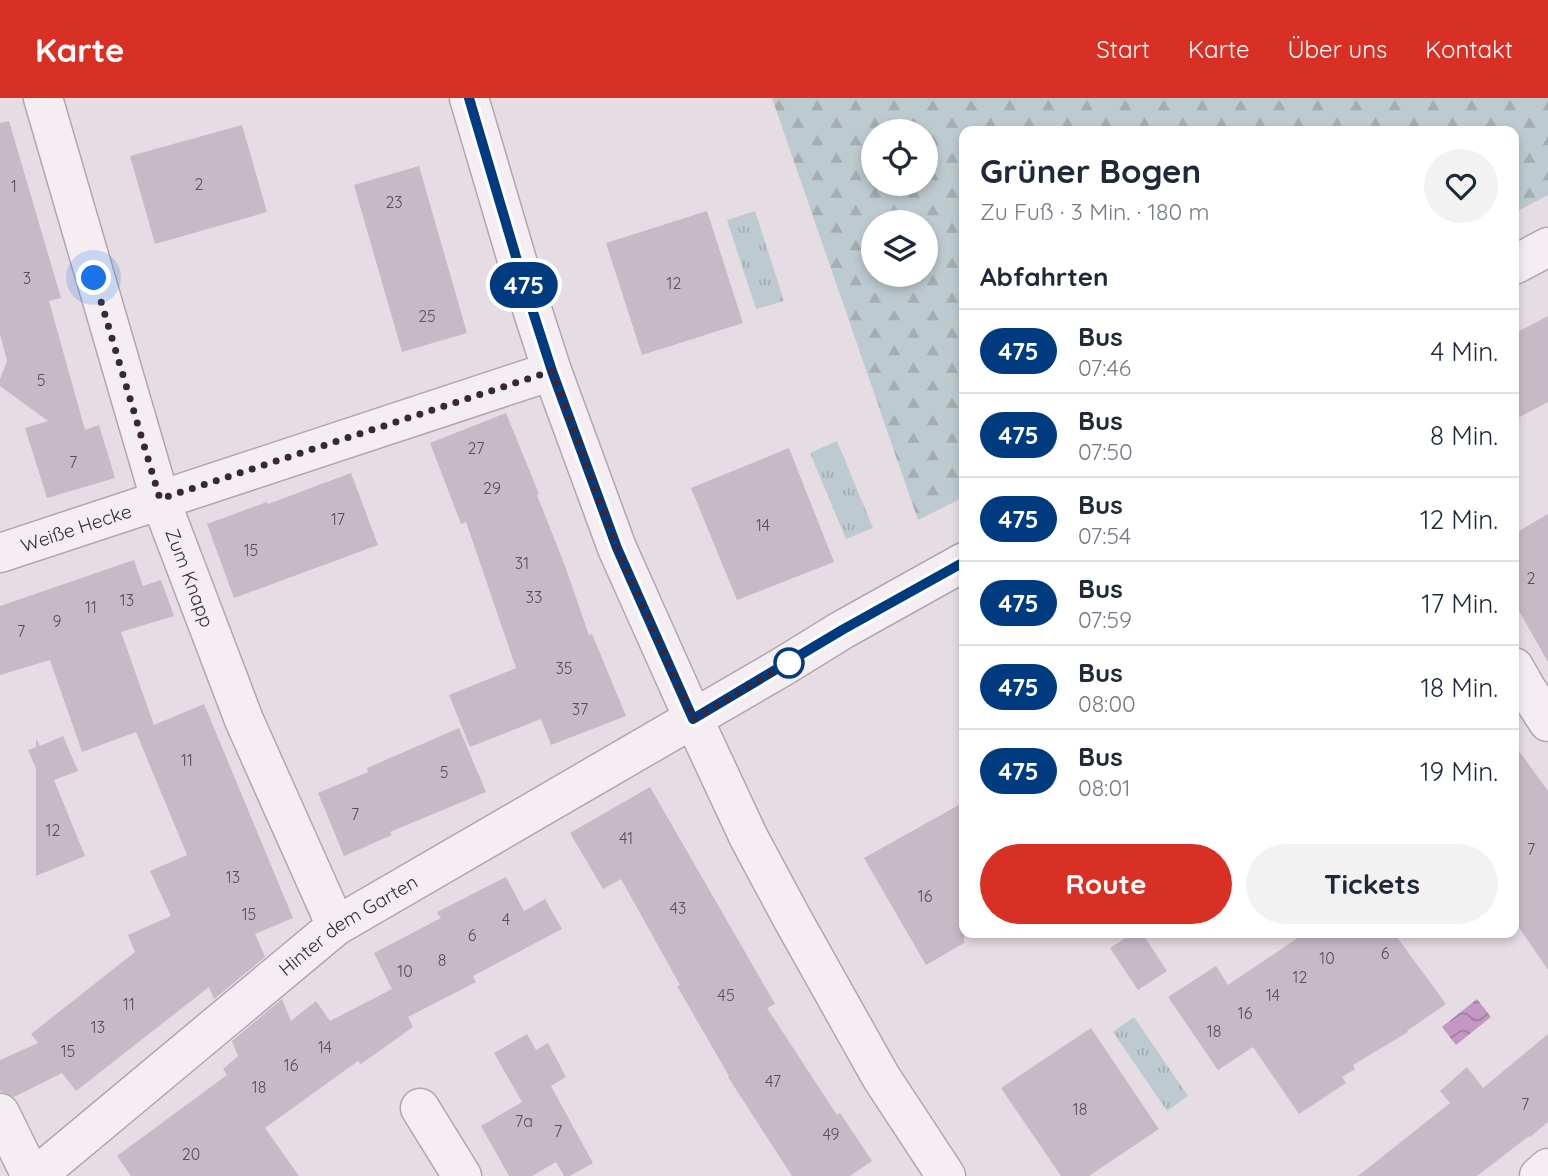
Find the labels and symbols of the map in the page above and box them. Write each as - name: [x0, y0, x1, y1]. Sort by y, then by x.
- house number: 2: [195, 174, 204, 194]
- house number: 1: [11, 176, 17, 196]
- house number: 23: [385, 192, 403, 212]
- your location: [76, 260, 111, 295]
- line badge: 475: [484, 262, 564, 308]
- house number: 3: [23, 268, 31, 288]
- house number: 12: [667, 273, 682, 293]
- house number: 25: [418, 306, 436, 326]
- house number: 5: [37, 370, 45, 390]
- house number: 27: [468, 438, 484, 458]
- house number: 7: [69, 452, 77, 472]
- house number: 29: [483, 478, 501, 498]
- street label: Weiße Hecke: [18, 499, 134, 557]
- house number: 17: [331, 509, 345, 529]
- house number: 14: [756, 515, 770, 535]
- street label: Zum Knapp: [160, 525, 220, 631]
- house number: 15: [244, 540, 258, 560]
- house number: 31: [515, 553, 529, 573]
- house number: 2: [1527, 568, 1536, 588]
- house number: 33: [526, 587, 542, 607]
- house number: 13: [120, 590, 134, 610]
- house number: 11: [85, 597, 97, 617]
- house number: 9: [53, 611, 62, 631]
- house number: 7: [17, 621, 25, 641]
- unlabelled marker: [774, 648, 804, 678]
- house number: 35: [555, 658, 573, 678]
- house number: 37: [572, 699, 588, 719]
- house number: 11: [181, 750, 193, 770]
- house number: 5: [440, 762, 448, 782]
- house number: 7: [351, 804, 359, 824]
- house number: 12: [46, 820, 61, 840]
- house number: 41: [619, 828, 633, 848]
- house number: 7: [1527, 839, 1535, 859]
- house number: 13: [226, 867, 240, 887]
- street label: Hinter dem Garten: [274, 869, 422, 981]
- house number: 16: [918, 886, 933, 906]
- house number: 43: [670, 898, 686, 918]
- house number: 15: [242, 904, 256, 924]
- house number: 4: [502, 909, 510, 929]
- house number: 6: [468, 925, 477, 945]
- house number: 6: [1381, 943, 1390, 963]
- house number: 10: [1319, 948, 1335, 968]
- house number: 8: [438, 950, 446, 970]
- house number: 10: [397, 961, 413, 981]
- house number: 12: [1293, 967, 1308, 987]
- house number: 45: [717, 985, 735, 1005]
- house number: 14: [1266, 985, 1280, 1005]
- house number: 11: [123, 994, 135, 1014]
- house number: 16: [1238, 1003, 1253, 1023]
- house number: 13: [91, 1017, 105, 1037]
- house number: 18: [1207, 1021, 1221, 1041]
- house number: 14: [318, 1037, 332, 1057]
- house number: 15: [61, 1041, 75, 1061]
- house number: 16: [284, 1055, 299, 1075]
- house number: 47: [765, 1071, 781, 1091]
- house number: 18: [252, 1077, 266, 1097]
- house number: 7: [1521, 1094, 1529, 1114]
- house number: 18: [1073, 1099, 1087, 1119]
- house number: 7a: [515, 1111, 533, 1131]
- house number: 7: [554, 1121, 562, 1141]
- house number: 49: [822, 1124, 840, 1144]
- house number: 20: [182, 1144, 200, 1164]

